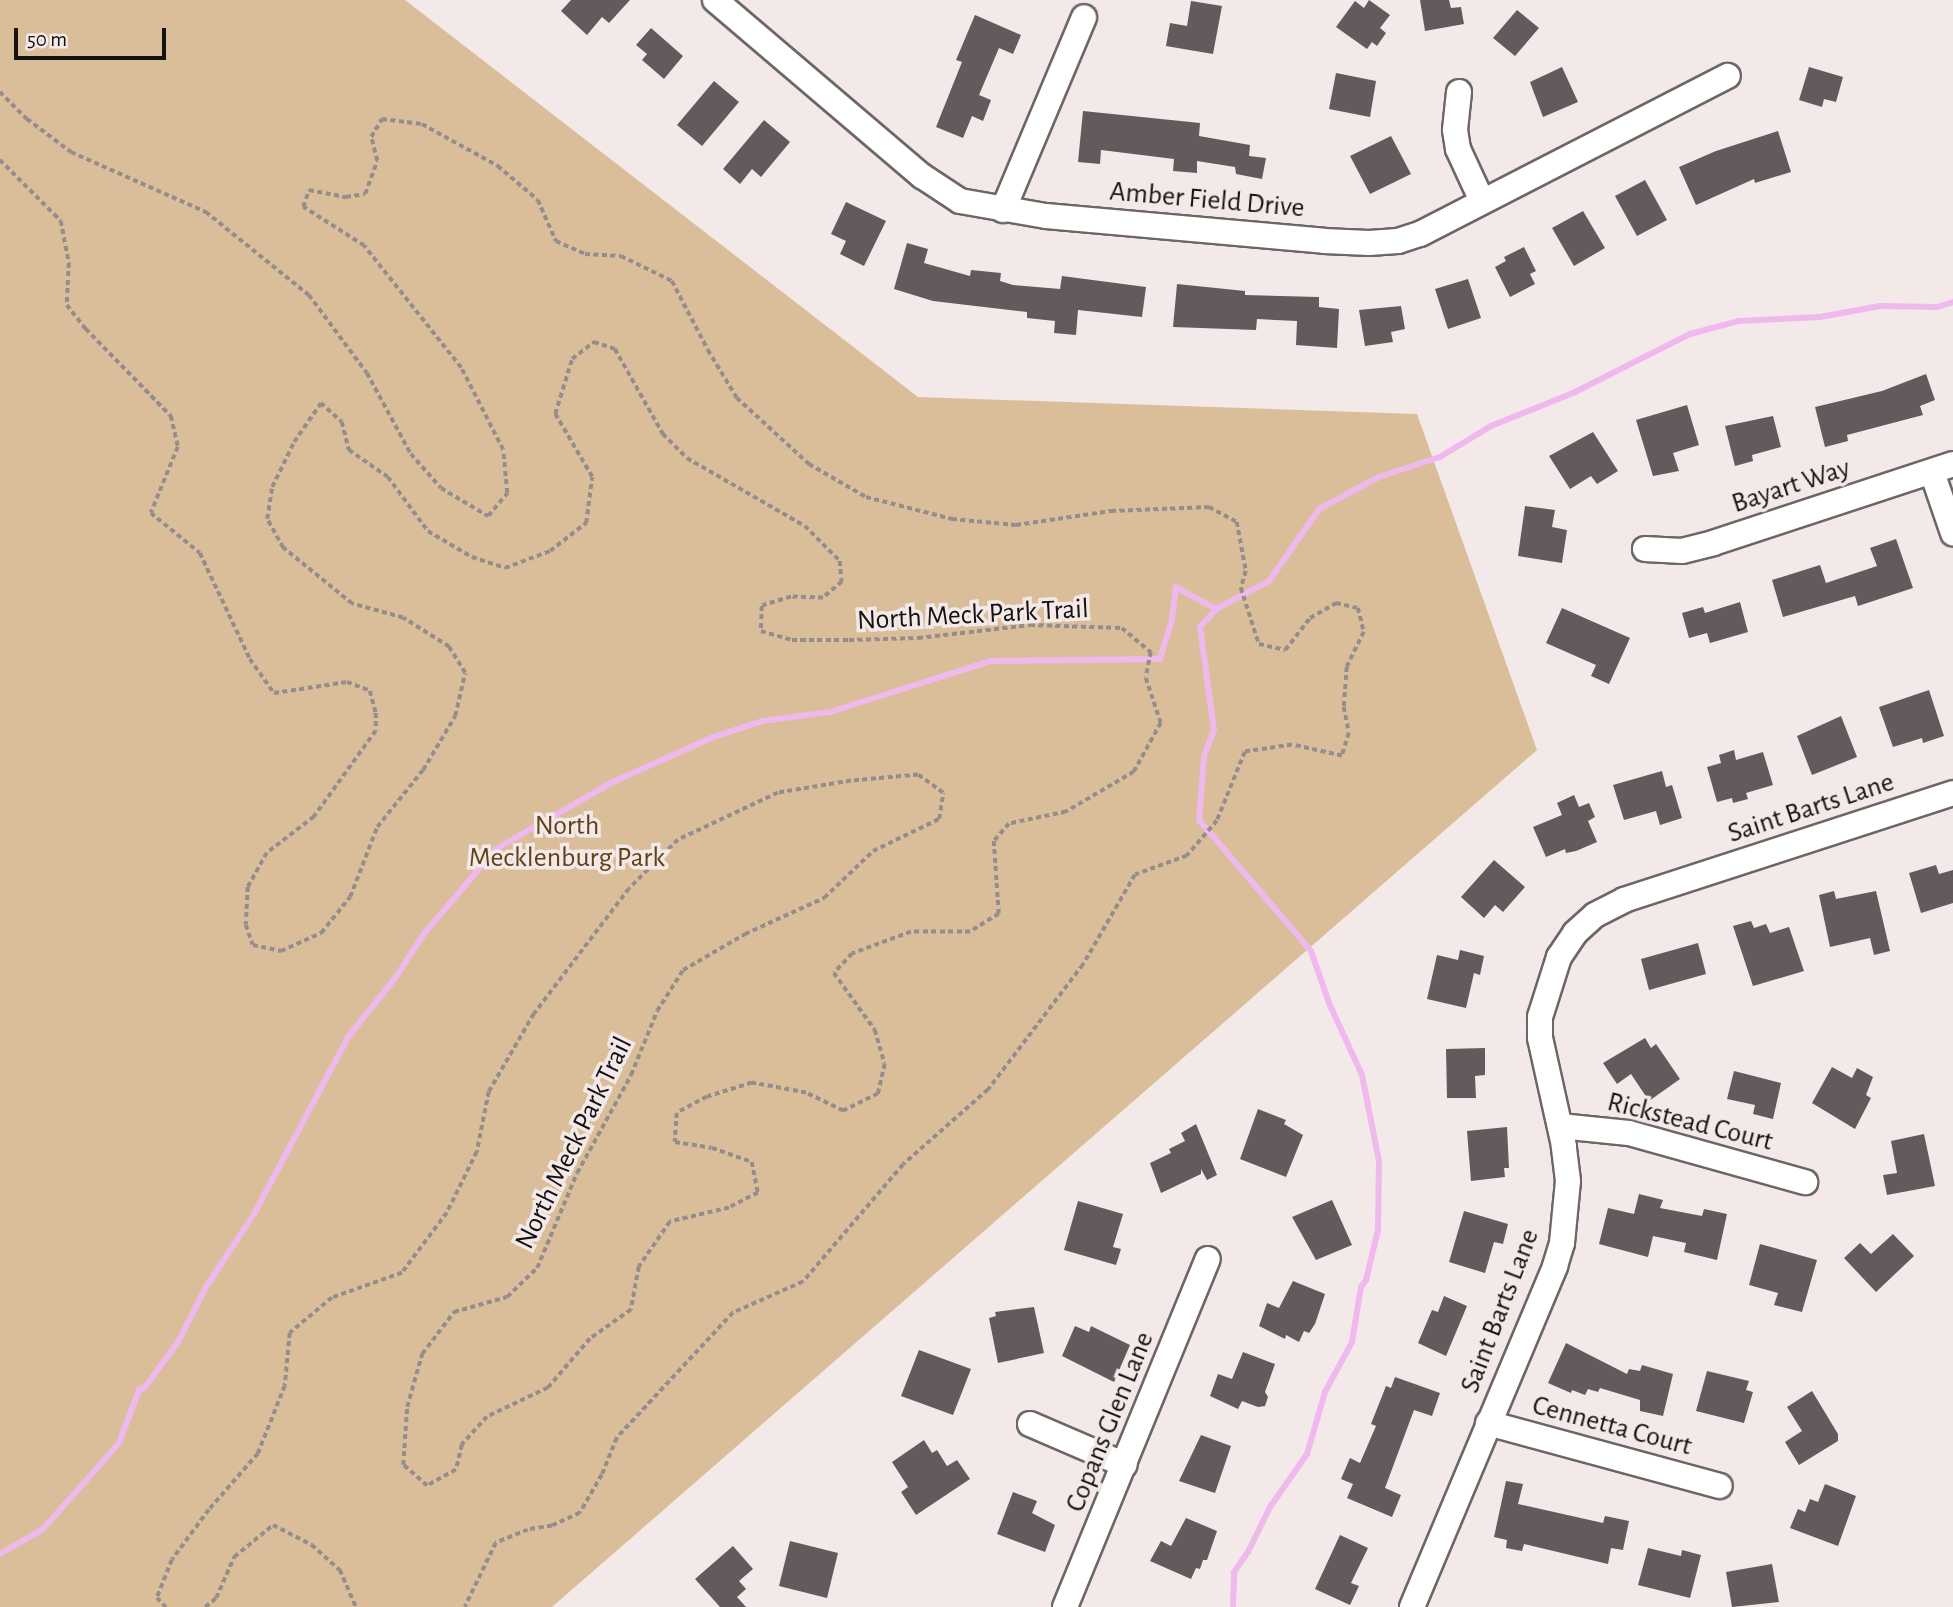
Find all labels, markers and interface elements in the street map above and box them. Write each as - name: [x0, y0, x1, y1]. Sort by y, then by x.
- scale bar: [18, 14, 170, 58]
- text: 50 m: [27, 29, 67, 50]
- street label: Amber Field Drive: [1108, 175, 1306, 225]
- street label: Bayart Way: [1728, 451, 1854, 521]
- street label: North Meck Park Trail: [856, 592, 1090, 638]
- street label: Saint Barts Lane: [1724, 765, 1898, 851]
- park label: North Mecklenburg Park: [469, 809, 665, 875]
- street label: North Meck Park Trail: [508, 1031, 640, 1255]
- street label: Rickstead Court: [1604, 1085, 1776, 1159]
- street label: Saint Barts Lane: [1453, 1224, 1547, 1398]
- street label: Copans Glen Lane: [1059, 1327, 1161, 1517]
- street label: Cennetta Court: [1529, 1389, 1695, 1463]

